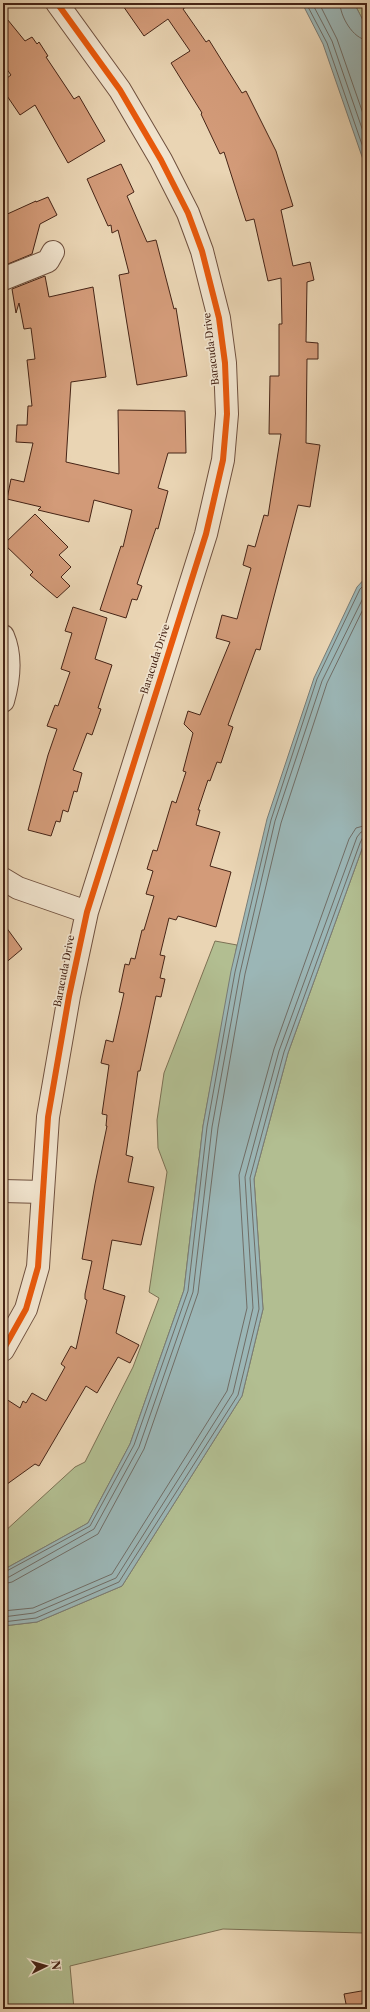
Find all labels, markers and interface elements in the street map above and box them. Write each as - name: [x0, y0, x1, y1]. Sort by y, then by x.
- street label: Baracuda Drive: [200, 312, 222, 386]
- street label: Baracuda Drive: [138, 622, 173, 696]
- street label: Baracuda Drive: [51, 934, 77, 1008]
- north arrow: [26, 1946, 66, 1986]
- text: N: [49, 1960, 63, 1971]

